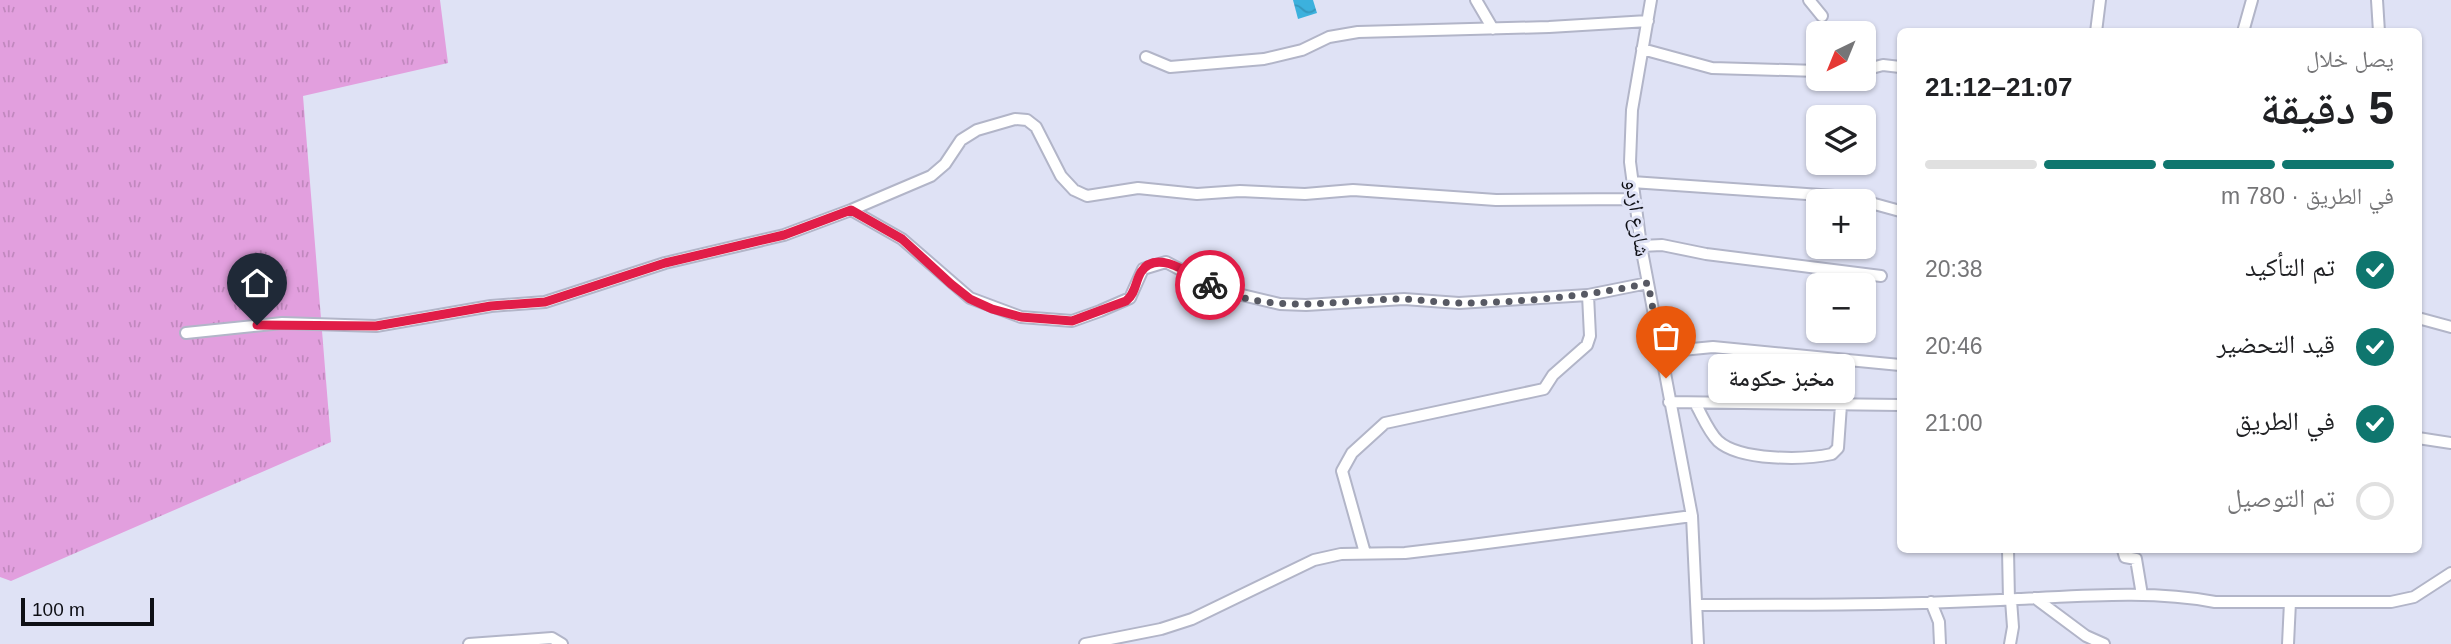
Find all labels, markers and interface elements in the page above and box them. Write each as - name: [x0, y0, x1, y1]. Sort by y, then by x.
- north arrow: [1806, 21, 1876, 91]
- map controls: [1806, 21, 1876, 343]
- text: يصل خلال: [2306, 46, 2394, 72]
- text: 21:07–21:12: [1925, 72, 2072, 102]
- text: 5 دقيقة: [2260, 82, 2394, 134]
- button: layers: [1806, 105, 1876, 175]
- street label: شارع ازدو: [1619, 178, 1655, 258]
- text: في الطريق · 780 m: [2221, 183, 2394, 209]
- button: +: [1806, 189, 1876, 259]
- courier: [1175, 250, 1245, 320]
- icon: check: [2356, 251, 2394, 289]
- text: تم التأكيد: [2245, 252, 2335, 282]
- pin: [227, 253, 287, 325]
- text: 20:38: [1925, 256, 1983, 282]
- icon: home: [238, 264, 276, 302]
- icon: bike: [1191, 266, 1229, 304]
- button: −: [1806, 273, 1876, 343]
- pin: [1636, 306, 1696, 378]
- icon: bag: [1647, 317, 1685, 355]
- icon: check: [2356, 328, 2394, 366]
- text: قيد التحضير: [2217, 329, 2335, 359]
- text: 20:46: [1925, 333, 1983, 359]
- callout: مخبز حكومة: [1708, 354, 1855, 402]
- text: مخبز حكومة: [1728, 365, 1835, 391]
- icon: check: [2356, 405, 2394, 443]
- text: في الطريق: [2235, 406, 2335, 436]
- text: 21:00: [1925, 410, 1983, 436]
- text: تم التوصيل: [2227, 483, 2335, 513]
- scale bar: [21, 595, 154, 627]
- text: 100 m: [32, 599, 85, 620]

